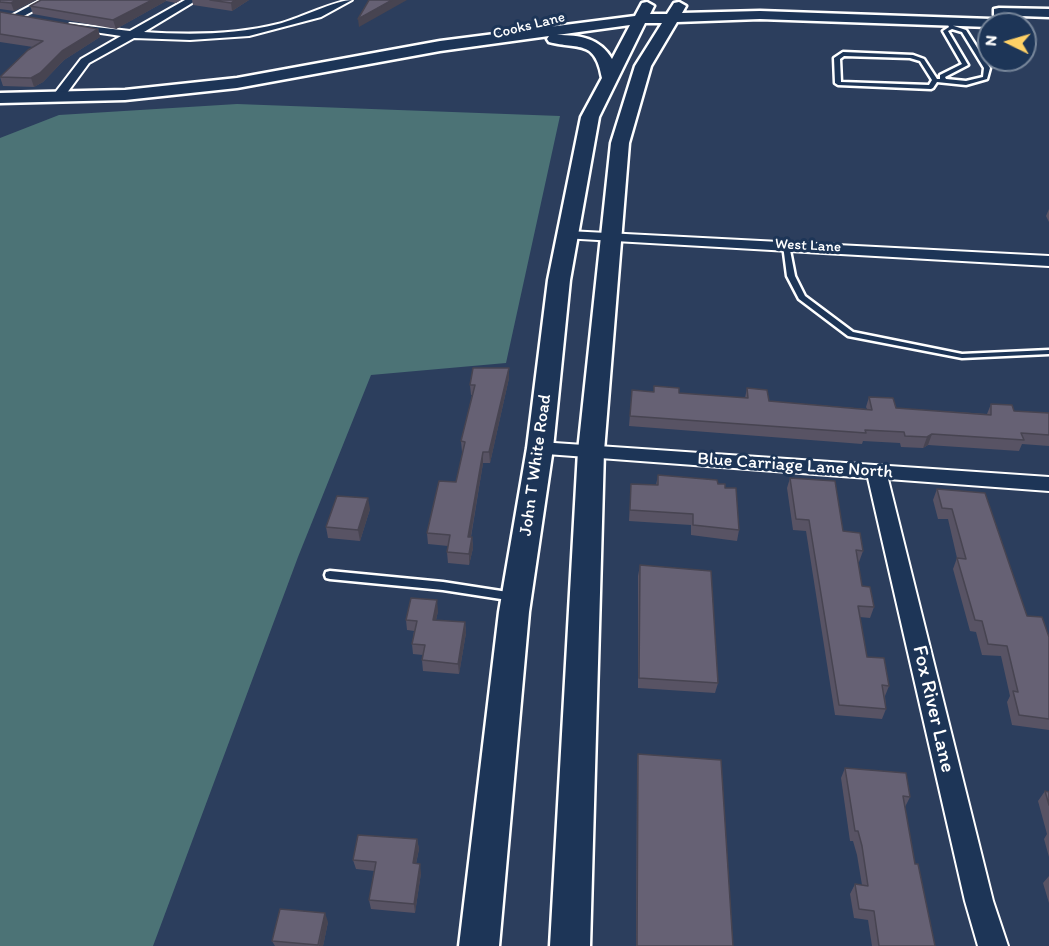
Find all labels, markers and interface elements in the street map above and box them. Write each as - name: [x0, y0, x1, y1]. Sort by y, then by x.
- street label: Cooks Lane: [491, 8, 567, 44]
- north arrow: [977, 12, 1037, 72]
- text: N: [981, 34, 1000, 47]
- street label: West Lane: [775, 235, 841, 257]
- street label: John T White Road: [515, 393, 557, 537]
- street label: Blue Carriage Lane North: [696, 448, 894, 484]
- street label: Fox River Lane: [906, 643, 960, 775]

